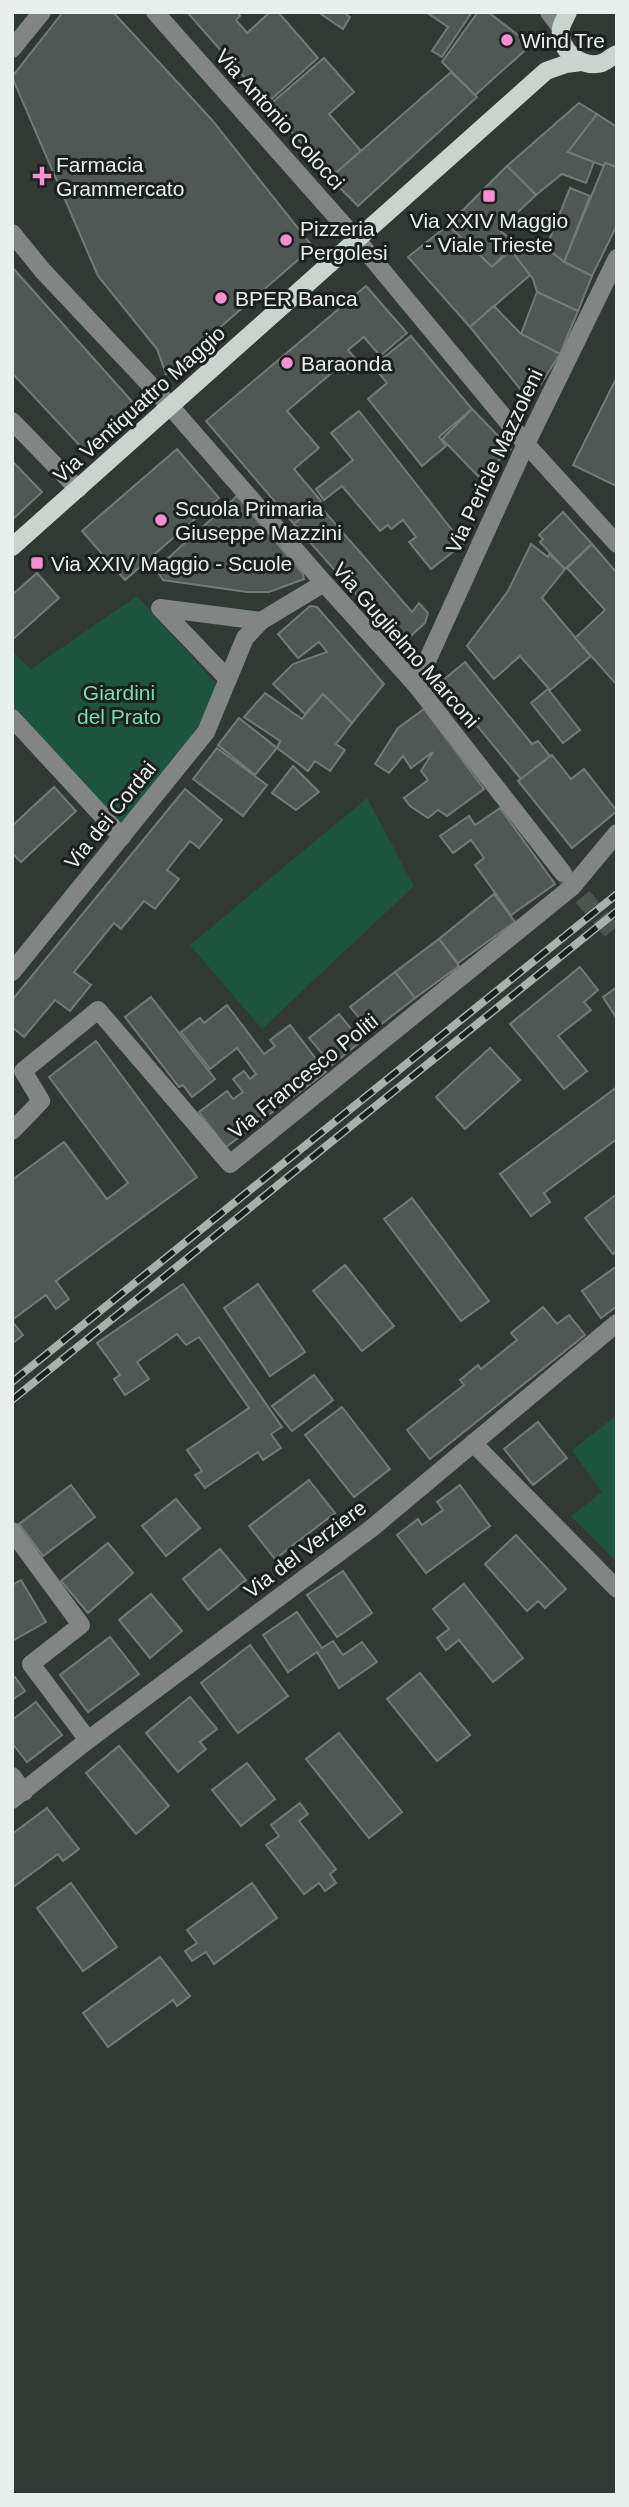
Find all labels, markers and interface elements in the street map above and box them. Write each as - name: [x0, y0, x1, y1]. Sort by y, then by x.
- place label: Wind Tre: [521, 29, 605, 52]
- marker: Wind Tre: [499, 32, 515, 48]
- street label: Via Antonio Colocci: [211, 44, 349, 194]
- place label: Farmacia Grammercato: [56, 153, 184, 200]
- marker: Farmacia Grammercato: [34, 168, 50, 184]
- marker: Via XXIV Maggio - Viale Trieste: [481, 188, 497, 204]
- place label: Via XXIV Maggio - Viale Trieste: [410, 209, 568, 256]
- place label: Pizzeria Pergolesi: [300, 217, 388, 264]
- marker: Pizzeria Pergolesi: [278, 232, 294, 248]
- place label: BPER Banca: [235, 287, 358, 310]
- marker: BPER Banca: [213, 290, 229, 306]
- street label: Via Ventiquattro Maggio: [49, 321, 229, 487]
- place label: Baraonda: [301, 352, 392, 375]
- marker: Baraonda: [279, 355, 295, 371]
- street label: Via Pericle Mazzoleni: [441, 365, 547, 557]
- place label: Scuola Primaria Giuseppe Mazzini: [175, 497, 342, 544]
- marker: Scuola Primaria Giuseppe Mazzini: [153, 512, 169, 528]
- place label: Via XXIV Maggio - Scuole: [51, 552, 292, 575]
- marker: Via XXIV Maggio - Scuole: [29, 555, 45, 571]
- street label: Via Guglielmo Marconi: [328, 558, 484, 732]
- park label: Giardini del Prato: [77, 681, 161, 728]
- street label: Via dei Cordai: [60, 757, 160, 873]
- street label: Via Francesco Politi: [224, 1009, 382, 1143]
- street label: Via del Verziere: [239, 1496, 371, 1602]

